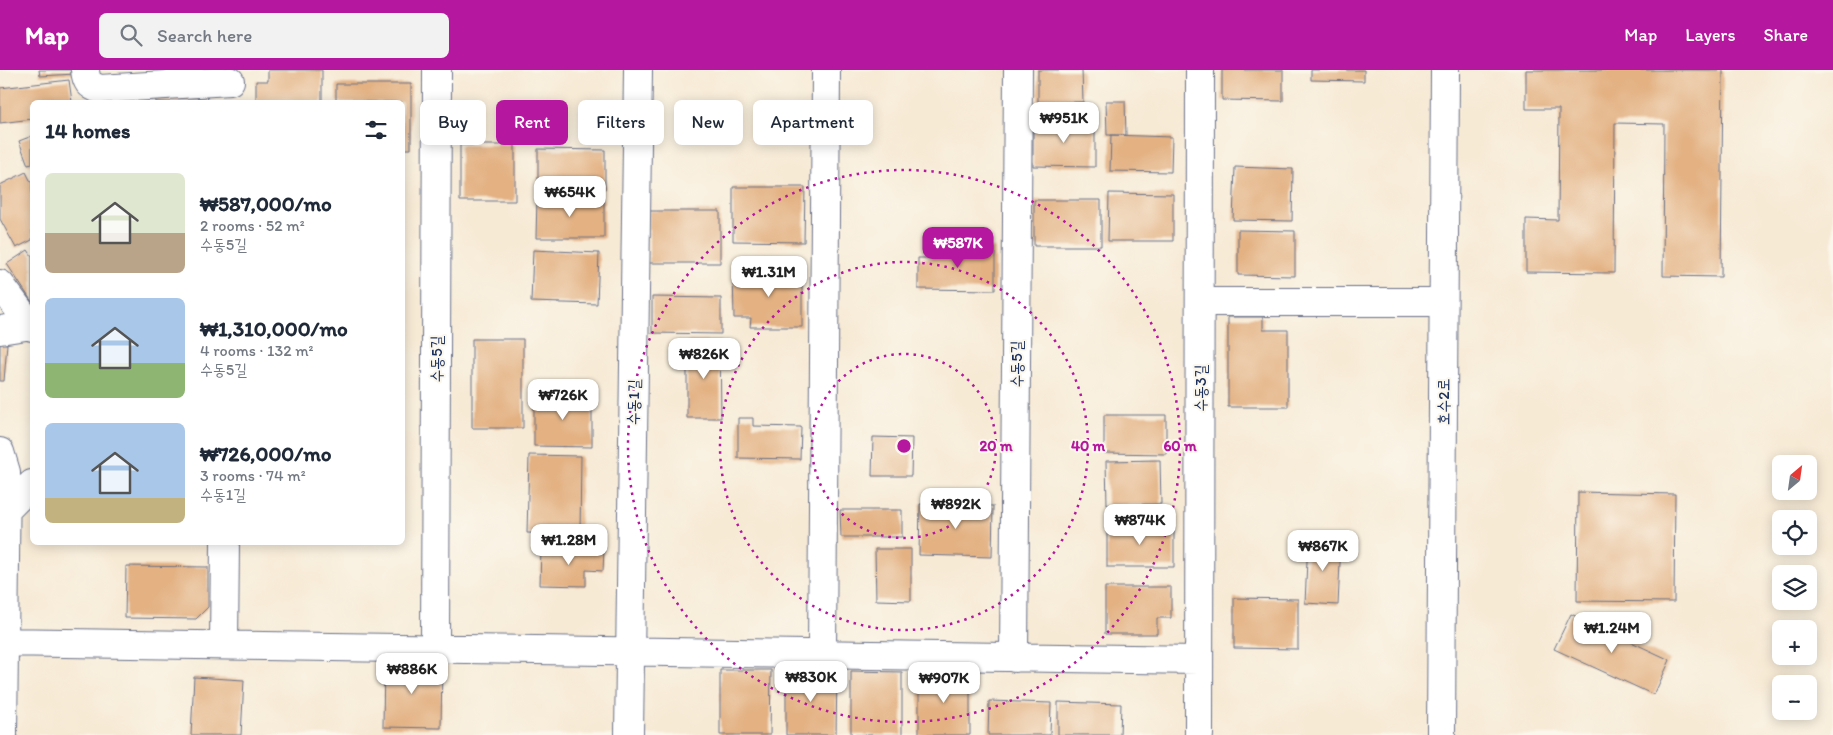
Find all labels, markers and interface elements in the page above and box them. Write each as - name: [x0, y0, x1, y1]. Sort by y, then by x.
- search box: [99, 13, 449, 58]
- text: Map: [25, 21, 69, 50]
- icon: search: [117, 21, 145, 49]
- text: Search here: [157, 24, 252, 47]
- text: Map: [1624, 24, 1657, 46]
- text: Layers: [1685, 24, 1735, 46]
- text: Share: [1763, 24, 1808, 46]
- chip: Buy: [420, 100, 486, 145]
- chip: Rent: [496, 100, 568, 145]
- chip: Filters: [578, 100, 664, 145]
- chip: New: [674, 100, 743, 145]
- chip: Apartment: [753, 100, 873, 145]
- pin: ₩951K: [1029, 102, 1099, 144]
- text: ₩951K: [1040, 108, 1088, 127]
- icon: filters: [362, 116, 390, 144]
- text: 14 homes: [45, 118, 130, 143]
- pin: ₩654K: [535, 176, 605, 218]
- text: ₩654K: [545, 182, 595, 201]
- text: ₩587,000/mo: [200, 191, 332, 216]
- icon: home: [85, 193, 145, 253]
- text: 2 rooms · 52 m²: [200, 216, 305, 235]
- pin: ₩587K: [923, 226, 993, 269]
- text: ₩587K: [933, 233, 983, 252]
- text: 수동5길: [200, 235, 247, 254]
- pin: ₩1.31M: [728, 256, 810, 298]
- text: ₩1.31M: [742, 262, 796, 281]
- text: ₩1,310,000/mo: [200, 316, 348, 341]
- icon: home: [85, 318, 145, 378]
- street label: 수동5길: [427, 335, 446, 383]
- pin: ₩826K: [669, 338, 739, 380]
- street label: 수동5길: [1007, 340, 1026, 388]
- text: 4 rooms · 132 m²: [200, 341, 314, 360]
- text: ₩826K: [679, 344, 729, 363]
- text: 수동5길: [200, 360, 247, 379]
- street label: 수동3길: [1191, 364, 1210, 412]
- pin: ₩726K: [528, 378, 598, 421]
- street label: 호수2로: [1434, 378, 1453, 426]
- street label: 수동1길: [624, 379, 643, 425]
- text: ₩726K: [539, 385, 587, 404]
- centre of rings: [895, 437, 913, 455]
- text: 20 m: [979, 437, 1013, 455]
- text: 40 m: [1071, 437, 1106, 455]
- text: 60 m: [1163, 437, 1197, 455]
- text: ₩726,000/mo: [200, 441, 331, 466]
- icon: home: [85, 443, 145, 503]
- north arrow: [1772, 455, 1818, 500]
- map controls: [1772, 455, 1817, 720]
- text: 3 rooms · 74 m²: [200, 466, 306, 485]
- text: 수동1길: [200, 485, 246, 504]
- pin: ₩892K: [921, 488, 991, 530]
- text: ₩892K: [931, 494, 981, 513]
- pin: ₩874K: [1105, 504, 1175, 546]
- text: ₩874K: [1115, 510, 1165, 529]
- button: locate: [1772, 510, 1817, 555]
- pin: ₩1.28M: [528, 524, 610, 566]
- text: ₩1.28M: [542, 530, 596, 549]
- pin: ₩867K: [1288, 530, 1358, 572]
- text: ₩867K: [1298, 536, 1348, 555]
- button: layers: [1772, 565, 1817, 610]
- pin: ₩1.24M: [1571, 612, 1653, 654]
- text: ₩1.24M: [1584, 618, 1640, 637]
- button: +: [1772, 620, 1817, 665]
- pin: ₩886K: [377, 652, 447, 695]
- text: ₩886K: [387, 659, 437, 678]
- pin: ₩830K: [776, 660, 846, 703]
- pin: ₩907K: [909, 662, 979, 704]
- text: ₩830K: [785, 667, 837, 686]
- text: ₩907K: [919, 668, 969, 687]
- button: −: [1772, 675, 1817, 720]

